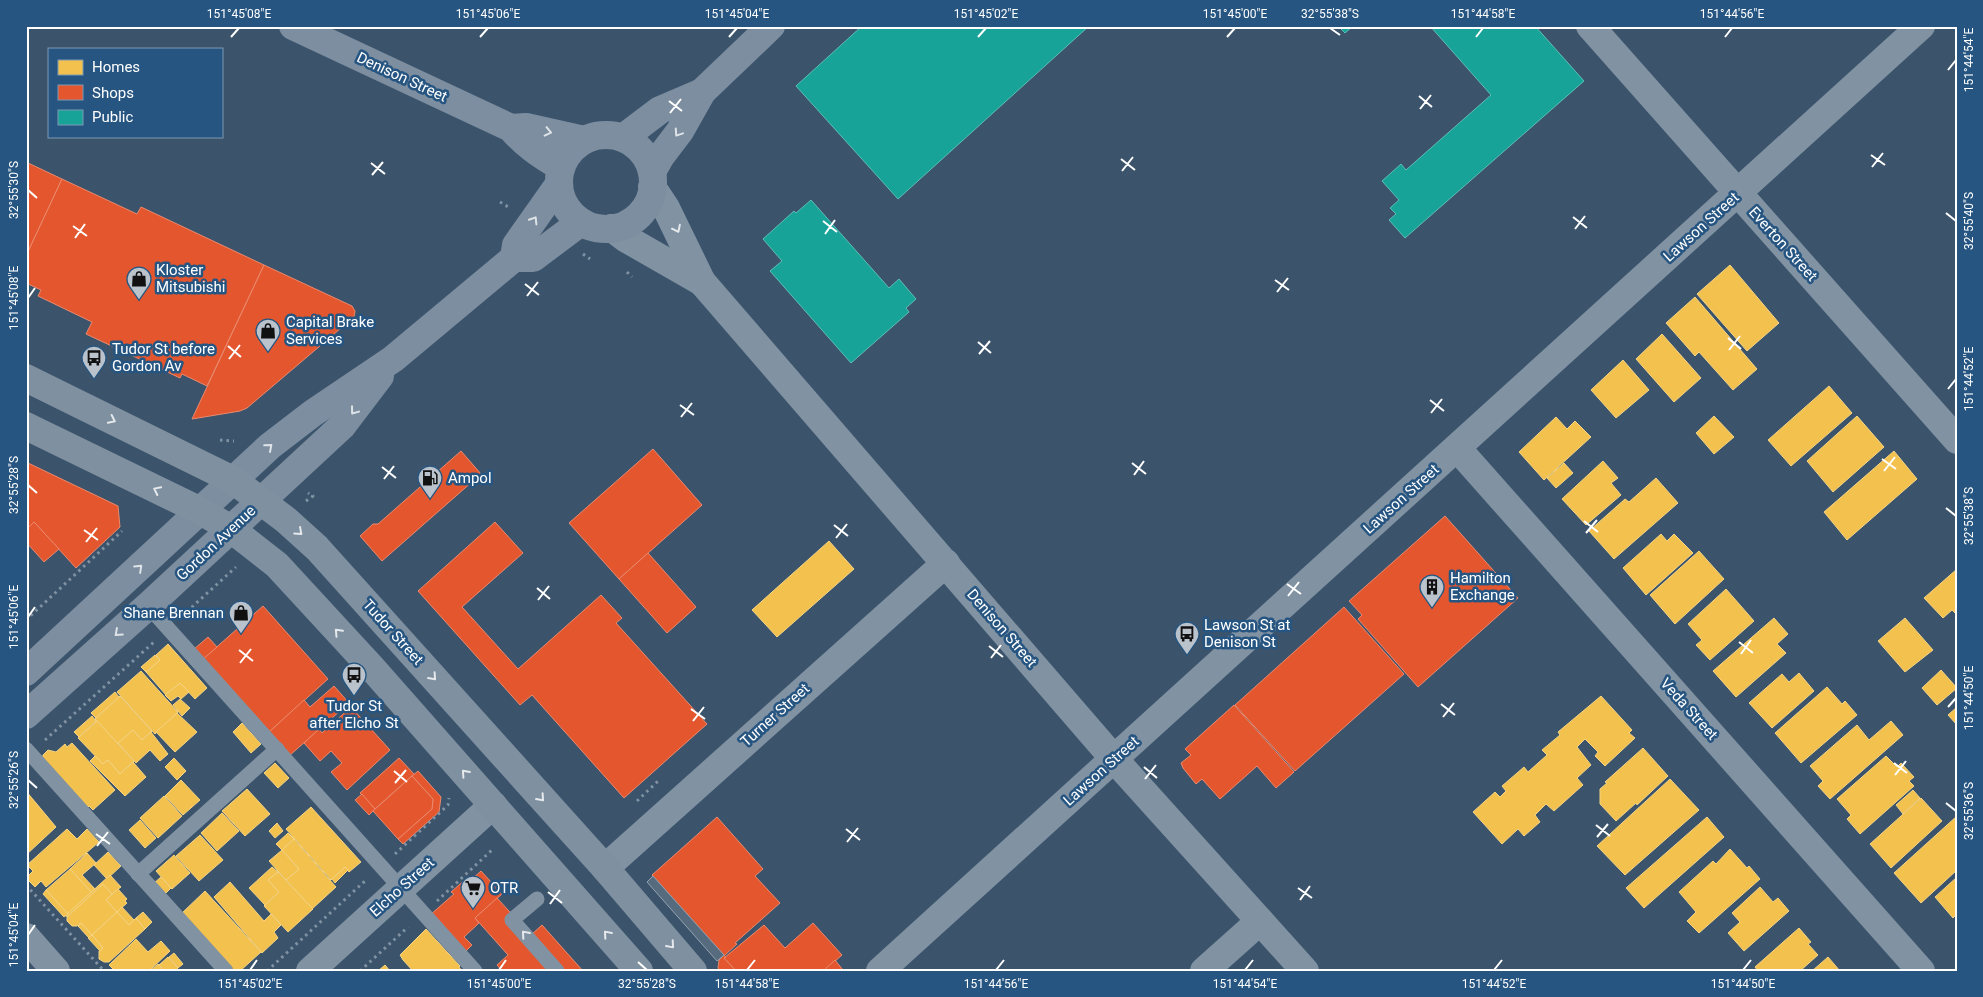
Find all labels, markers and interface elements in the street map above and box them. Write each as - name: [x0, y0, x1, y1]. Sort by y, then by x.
- text: 151°45'08"E: [207, 7, 271, 21]
- text: 151°45'06"E: [456, 7, 520, 21]
- text: 151°45'04"E: [705, 7, 769, 21]
- text: 151°45'02"E: [954, 7, 1018, 21]
- text: 151°45'00"E: [1203, 7, 1267, 21]
- text: 32°55'38"S: [1301, 7, 1359, 21]
- text: 151°44'58"E: [1451, 7, 1515, 21]
- text: 151°44'56"E: [1700, 7, 1764, 21]
- text: 151°44'54"E: [1962, 28, 1976, 92]
- legend: [48, 48, 222, 138]
- street label: Denison Street: [354, 48, 450, 106]
- text: Homes: [92, 58, 140, 76]
- text: Shops: [92, 84, 134, 102]
- text: Public: [92, 108, 133, 126]
- one-way arrow: [543, 126, 552, 136]
- one-way arrow: [675, 127, 684, 136]
- text: 32°55'30"S: [7, 161, 21, 219]
- street label: Lawson Street: [1660, 188, 1743, 266]
- text: 32°55'40"S: [1962, 192, 1976, 250]
- street label: Everton Street: [1745, 203, 1821, 285]
- one-way arrow: [527, 217, 537, 226]
- one-way arrow: [671, 224, 681, 233]
- place label: Kloster Mitsubishi: [156, 261, 225, 296]
- text: 151°45'08"E: [7, 266, 21, 330]
- shop icon: Kloster Mitsubishi: [126, 266, 152, 300]
- place label: Capital Brake Services: [286, 313, 374, 348]
- shop icon: Capital Brake Services: [255, 318, 281, 352]
- place label: Tudor St before Gordon Av: [112, 340, 215, 375]
- bus stop icon: Tudor St before Gordon Av: [81, 345, 107, 379]
- text: 151°44'52"E: [1962, 347, 1976, 411]
- one-way arrow: [351, 405, 359, 414]
- one-way arrow: [107, 414, 116, 424]
- one-way arrow: [263, 444, 272, 453]
- text: 32°55'28"S: [7, 456, 21, 514]
- street label: Lawson Street: [1360, 460, 1443, 538]
- fuel station icon: Ampol: [417, 465, 443, 499]
- place label: Ampol: [448, 469, 492, 487]
- one-way arrow: [153, 486, 162, 496]
- text: 32°55'38"S: [1962, 487, 1976, 545]
- street label: Gordon Avenue: [173, 502, 259, 584]
- one-way arrow: [294, 526, 303, 535]
- one-way arrow: [133, 565, 142, 574]
- place label: Hamilton Exchange: [1450, 569, 1515, 604]
- building icon: Hamilton Exchange: [1419, 574, 1445, 608]
- text: 151°45'06"E: [7, 585, 21, 649]
- street label: Denison Street: [963, 585, 1041, 671]
- street label: Tudor Street: [359, 596, 427, 669]
- shop icon: Shane Brennan: [228, 600, 254, 634]
- place label: Shane Brennan: [123, 604, 224, 622]
- place label: Lawson St at Denison St: [1204, 616, 1291, 651]
- bus stop icon: Lawson St at Denison St: [1174, 621, 1200, 655]
- one-way arrow: [114, 627, 123, 636]
- one-way arrow: [335, 628, 344, 637]
- bus stop icon: Tudor St after Elcho St: [341, 662, 367, 696]
- text: 151°44'50"E: [1962, 666, 1976, 730]
- one-way arrow: [427, 672, 436, 681]
- street label: Veda Street: [1657, 674, 1722, 744]
- street label: Turner Street: [737, 679, 813, 751]
- place label: Tudor St after Elcho St: [309, 697, 399, 732]
- street label: Lawson Street: [1060, 732, 1143, 810]
- text: 32°55'26"S: [7, 751, 21, 809]
- one-way arrow: [462, 769, 471, 778]
- text: 32°55'36"S: [1962, 782, 1976, 840]
- one-way arrow: [536, 793, 545, 802]
- street label: Elcho Street: [366, 853, 438, 921]
- supermarket icon: OTR: [460, 875, 486, 909]
- place label: OTR: [490, 879, 518, 897]
- text: 151°45'04"E: [7, 903, 21, 967]
- one-way arrow: [604, 930, 613, 939]
- one-way arrow: [522, 931, 531, 940]
- one-way arrow: [665, 939, 673, 948]
- text: 151°45'02"E: [218, 977, 282, 991]
- text: 151°45'00"E: [467, 977, 531, 991]
- text: 32°55'28"S: [618, 977, 676, 991]
- text: 151°44'58"E: [715, 977, 779, 991]
- text: 151°44'56"E: [964, 977, 1028, 991]
- text: 151°44'54"E: [1213, 977, 1277, 991]
- text: 151°44'52"E: [1462, 977, 1526, 991]
- text: 151°44'50"E: [1711, 977, 1775, 991]

